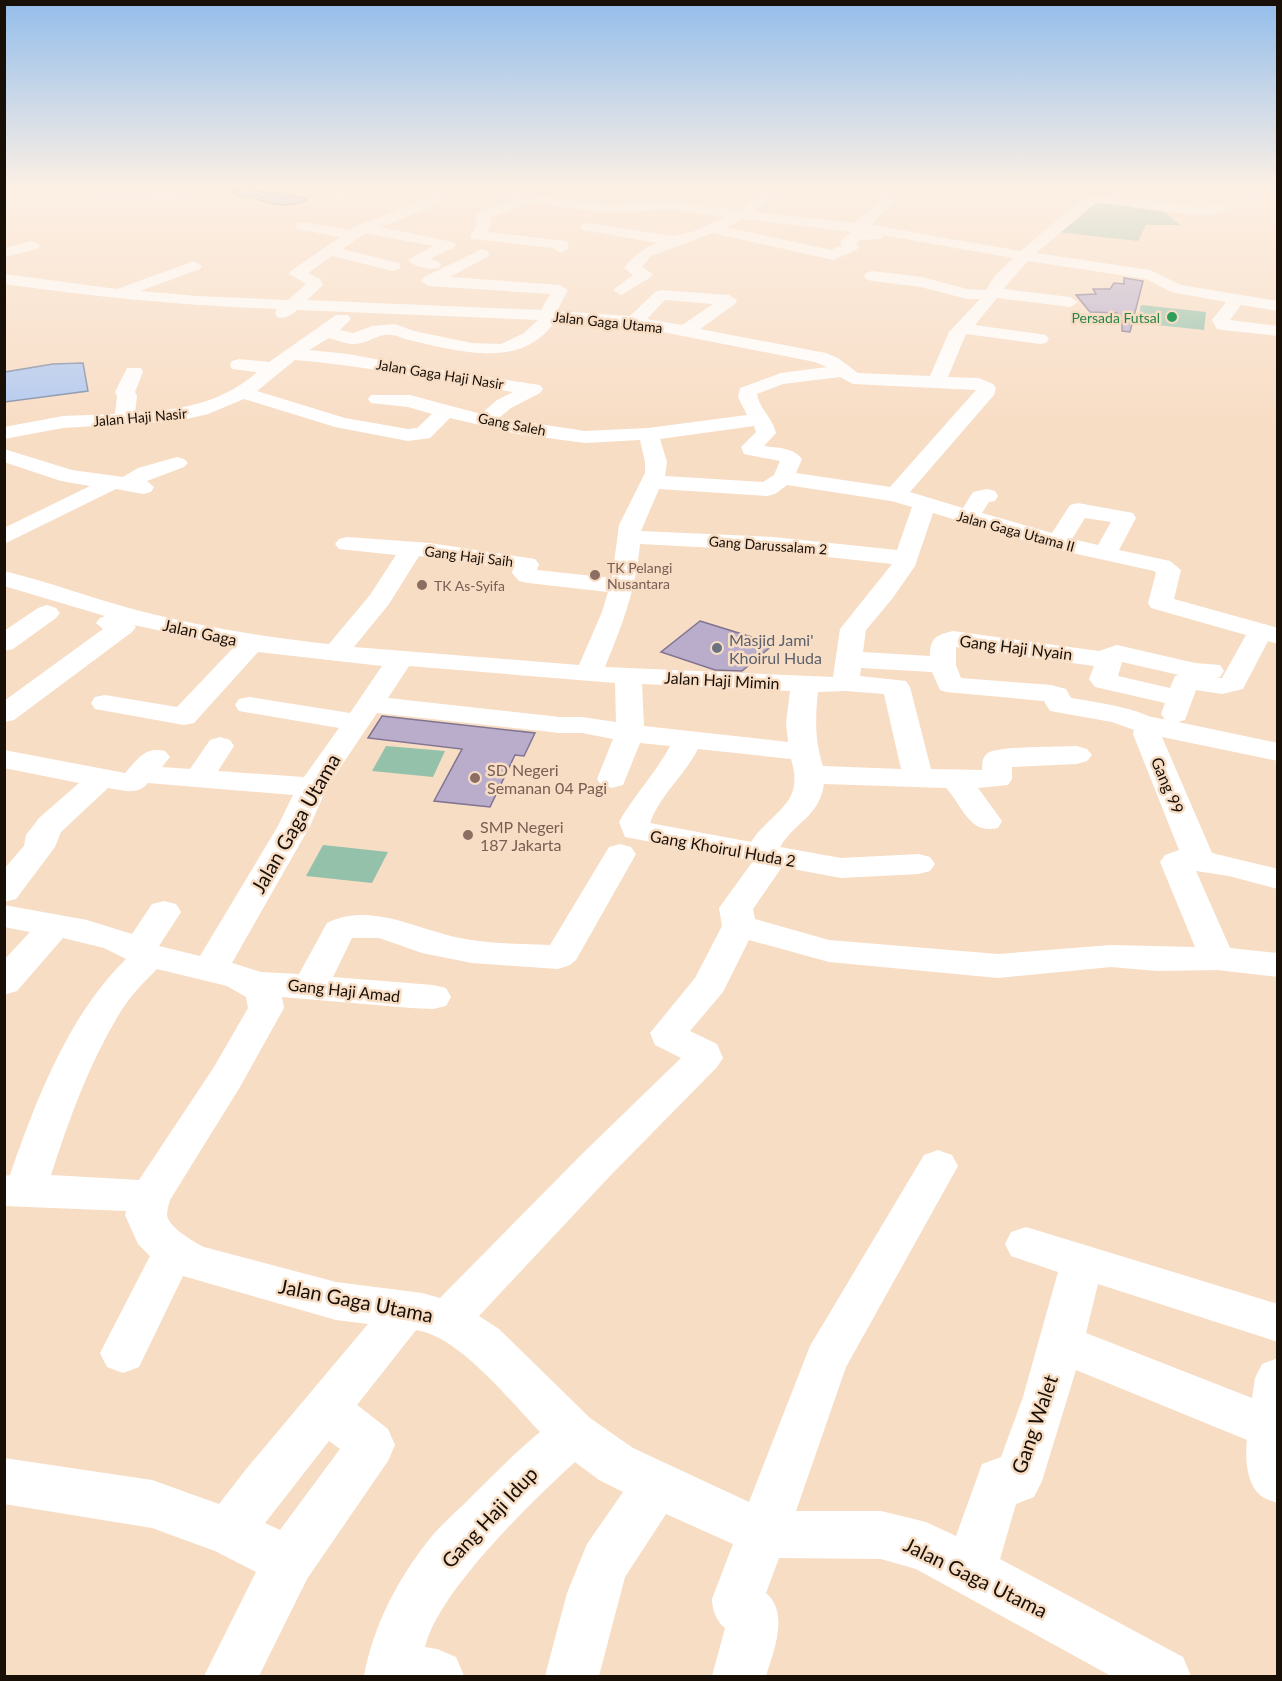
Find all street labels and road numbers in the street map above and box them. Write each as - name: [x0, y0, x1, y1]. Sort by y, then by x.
- street label: Jalan Gaga Utama: [553, 308, 664, 336]
- street label: Jalan Gaga Haji Nasir: [375, 356, 505, 392]
- street label: Jalan Haji Nasir: [92, 404, 188, 430]
- street label: Gang Saleh: [477, 409, 547, 439]
- street label: Jalan Gaga Utama II: [955, 507, 1077, 555]
- street label: Gang Darussalam 2: [708, 532, 828, 558]
- street label: Gang Haji Saih: [424, 542, 514, 570]
- street label: Jalan Gaga: [161, 615, 239, 649]
- street label: Gang Haji Nyain: [959, 631, 1073, 663]
- street label: Jalan Haji Mimin: [664, 667, 780, 693]
- street label: Jalan Gaga Utama: [245, 749, 345, 897]
- street label: Gang 99: [1148, 754, 1188, 816]
- street label: Gang Khoirul Huda 2: [649, 826, 797, 870]
- street label: Gang Haji Amad: [287, 975, 401, 1005]
- street label: Jalan Gaga Utama: [277, 1273, 435, 1327]
- street label: Gang Walet: [1006, 1371, 1062, 1477]
- street label: Gang Haji Idup: [436, 1461, 542, 1573]
- street label: Jalan Gaga Utama: [900, 1532, 1052, 1622]

